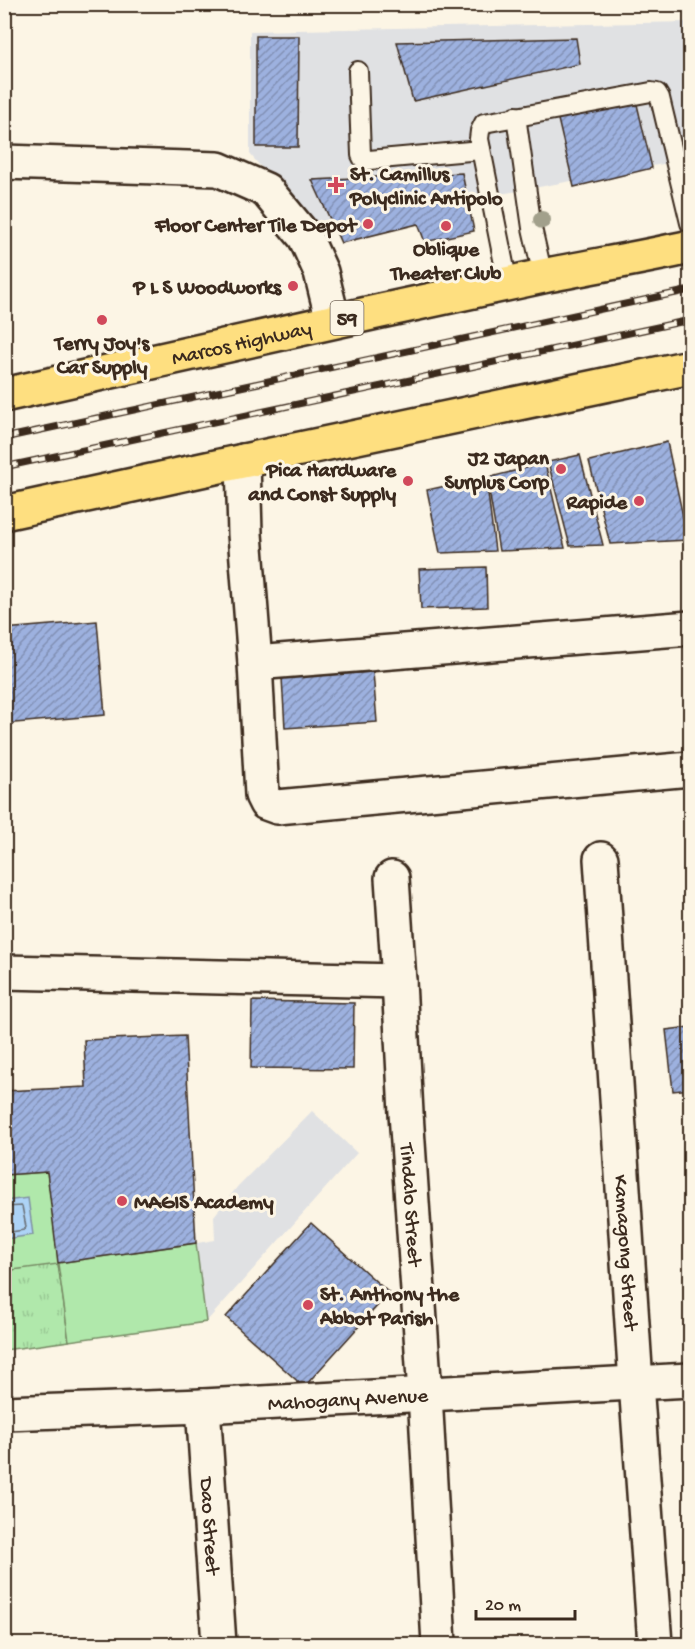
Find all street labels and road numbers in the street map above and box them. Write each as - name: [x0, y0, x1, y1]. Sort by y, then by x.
- road number: 59: [330, 301, 364, 335]
- street label: Marcos Highway: [170, 318, 314, 373]
- street label: Tindalo Street: [392, 1141, 425, 1269]
- street label: Kamagong Street: [606, 1174, 642, 1333]
- street label: Mahogany Avenue: [267, 1385, 430, 1419]
- street label: Dao Street: [192, 1475, 223, 1578]

